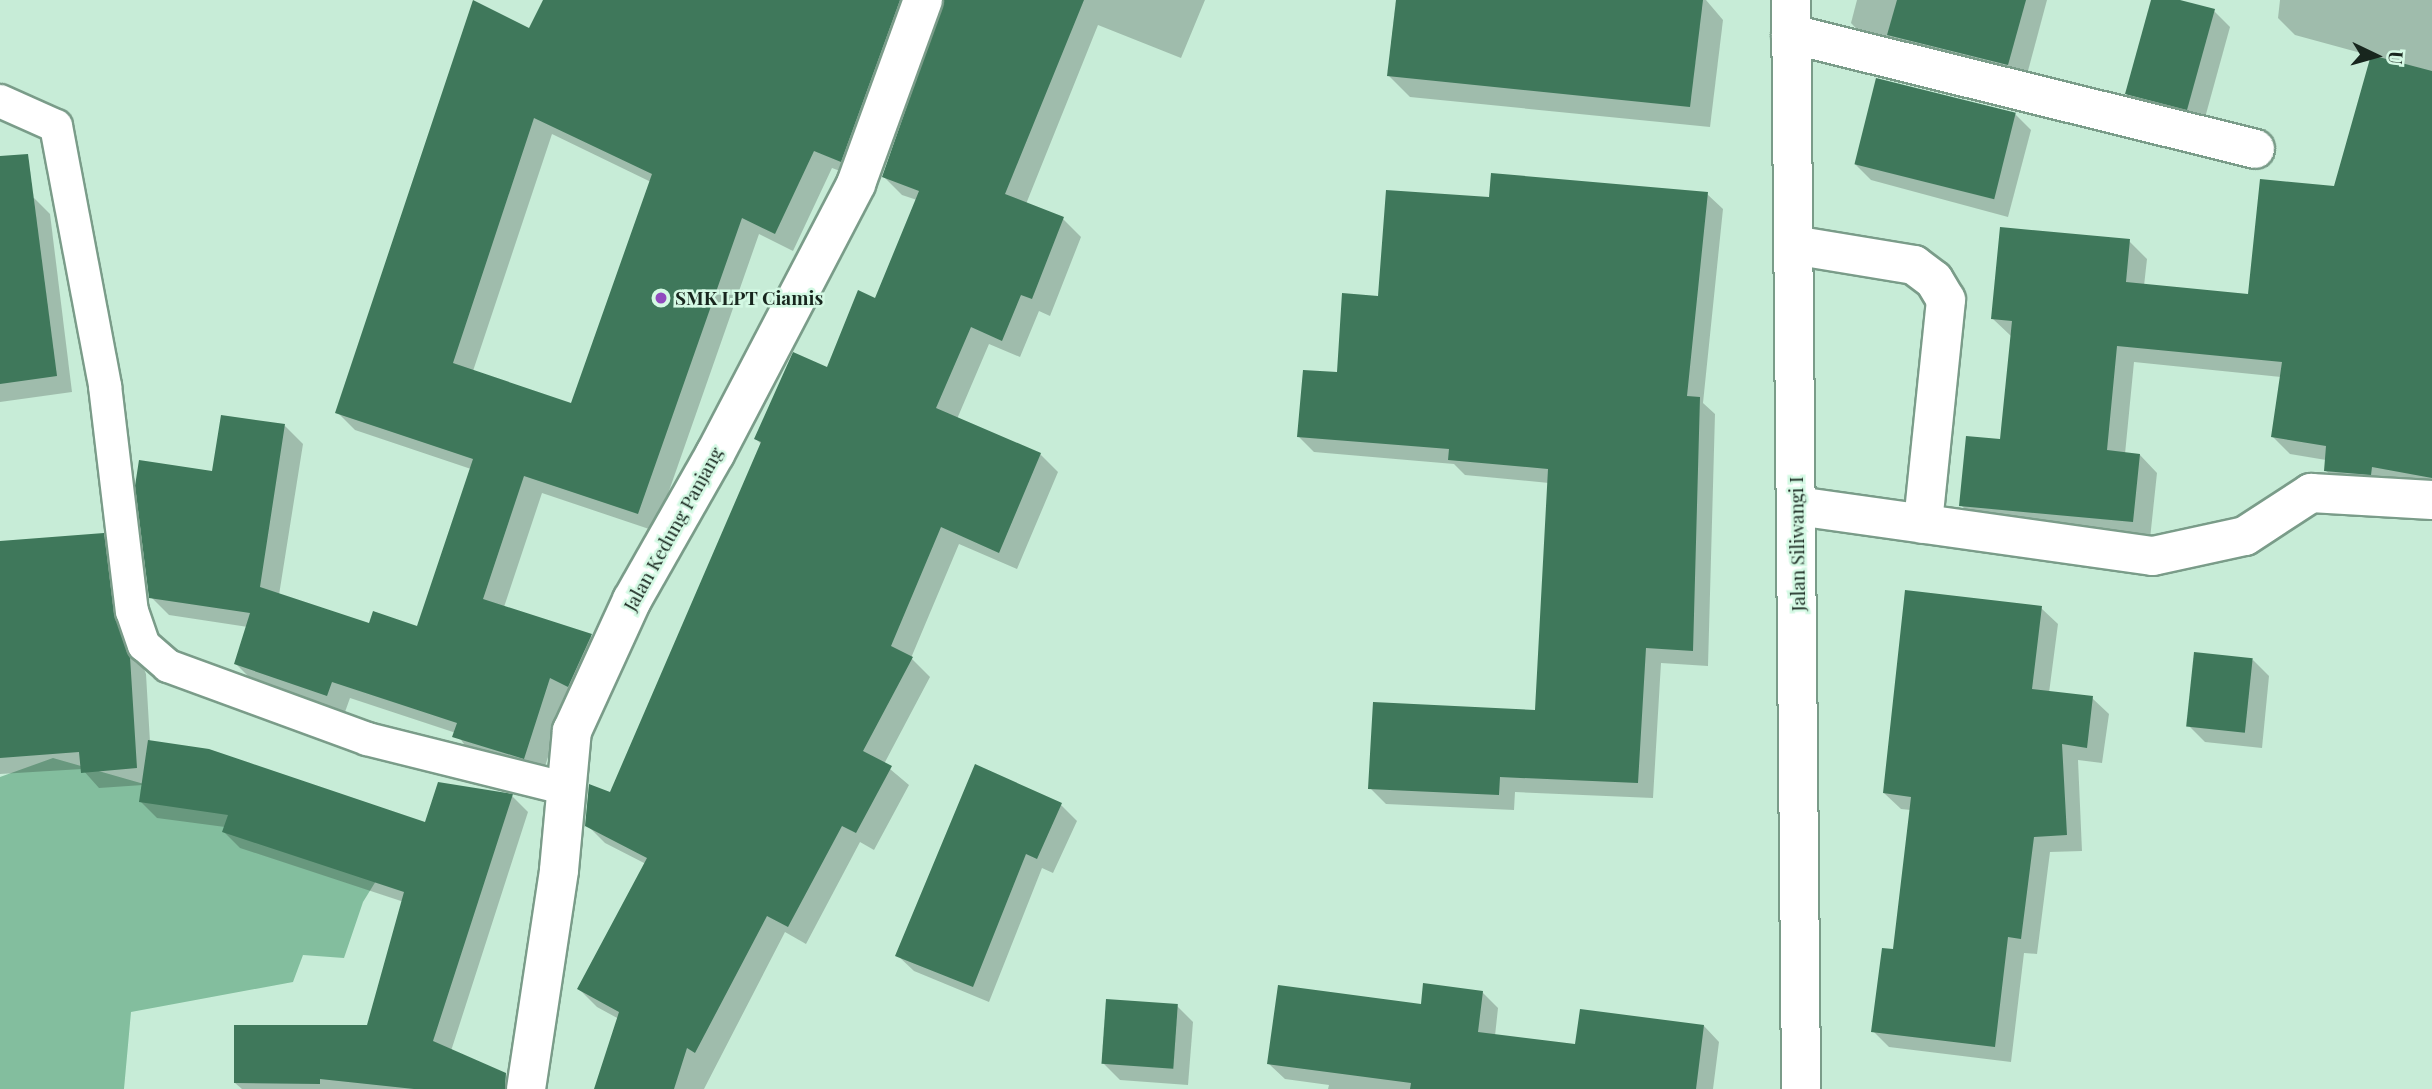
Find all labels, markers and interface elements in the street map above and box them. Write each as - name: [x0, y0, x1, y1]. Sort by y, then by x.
- north arrow: [2341, 21, 2411, 91]
- text: U: [2383, 50, 2410, 65]
- place label: SMK LPT Ciamis: [675, 287, 824, 309]
- marker: SMK LPT Ciamis: [653, 290, 669, 306]
- street label: Jalan Kedung Panjang: [618, 443, 728, 615]
- street label: Jalan Siliwangi I: [1784, 476, 1810, 612]

